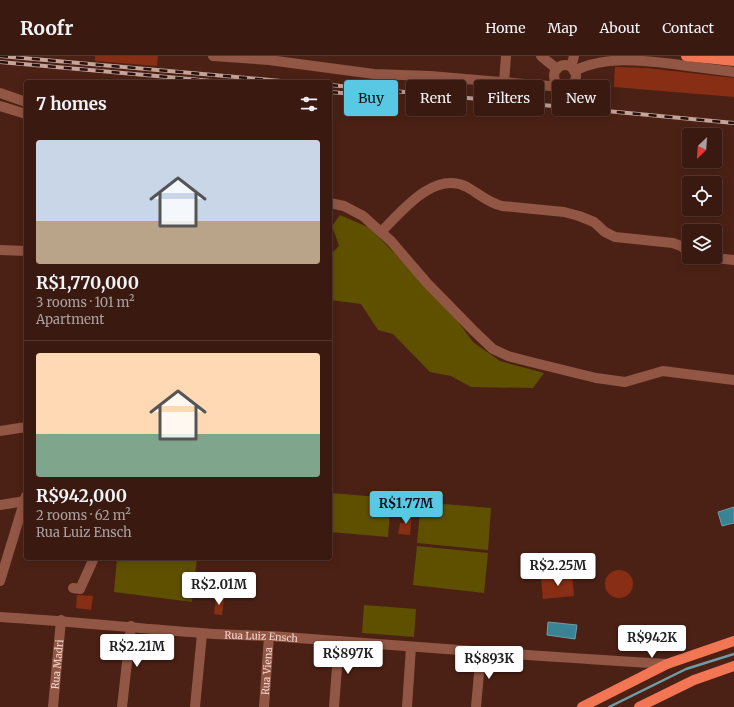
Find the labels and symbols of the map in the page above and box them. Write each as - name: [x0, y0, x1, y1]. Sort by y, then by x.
- north arrow: [682, 128, 722, 168]
- pin: R$1.77M: [369, 491, 443, 525]
- pin: R$2.25M: [521, 553, 595, 587]
- pin: R$2.01M: [182, 572, 256, 606]
- pin: R$942K: [619, 625, 685, 659]
- street label: Rua Luiz Ensch: [224, 628, 299, 645]
- pin: R$2.21M: [100, 634, 174, 668]
- street label: Rua Madri: [49, 639, 66, 690]
- pin: R$897K: [315, 641, 381, 675]
- street label: Rua Viena: [259, 646, 275, 695]
- pin: R$893K: [456, 646, 522, 680]

